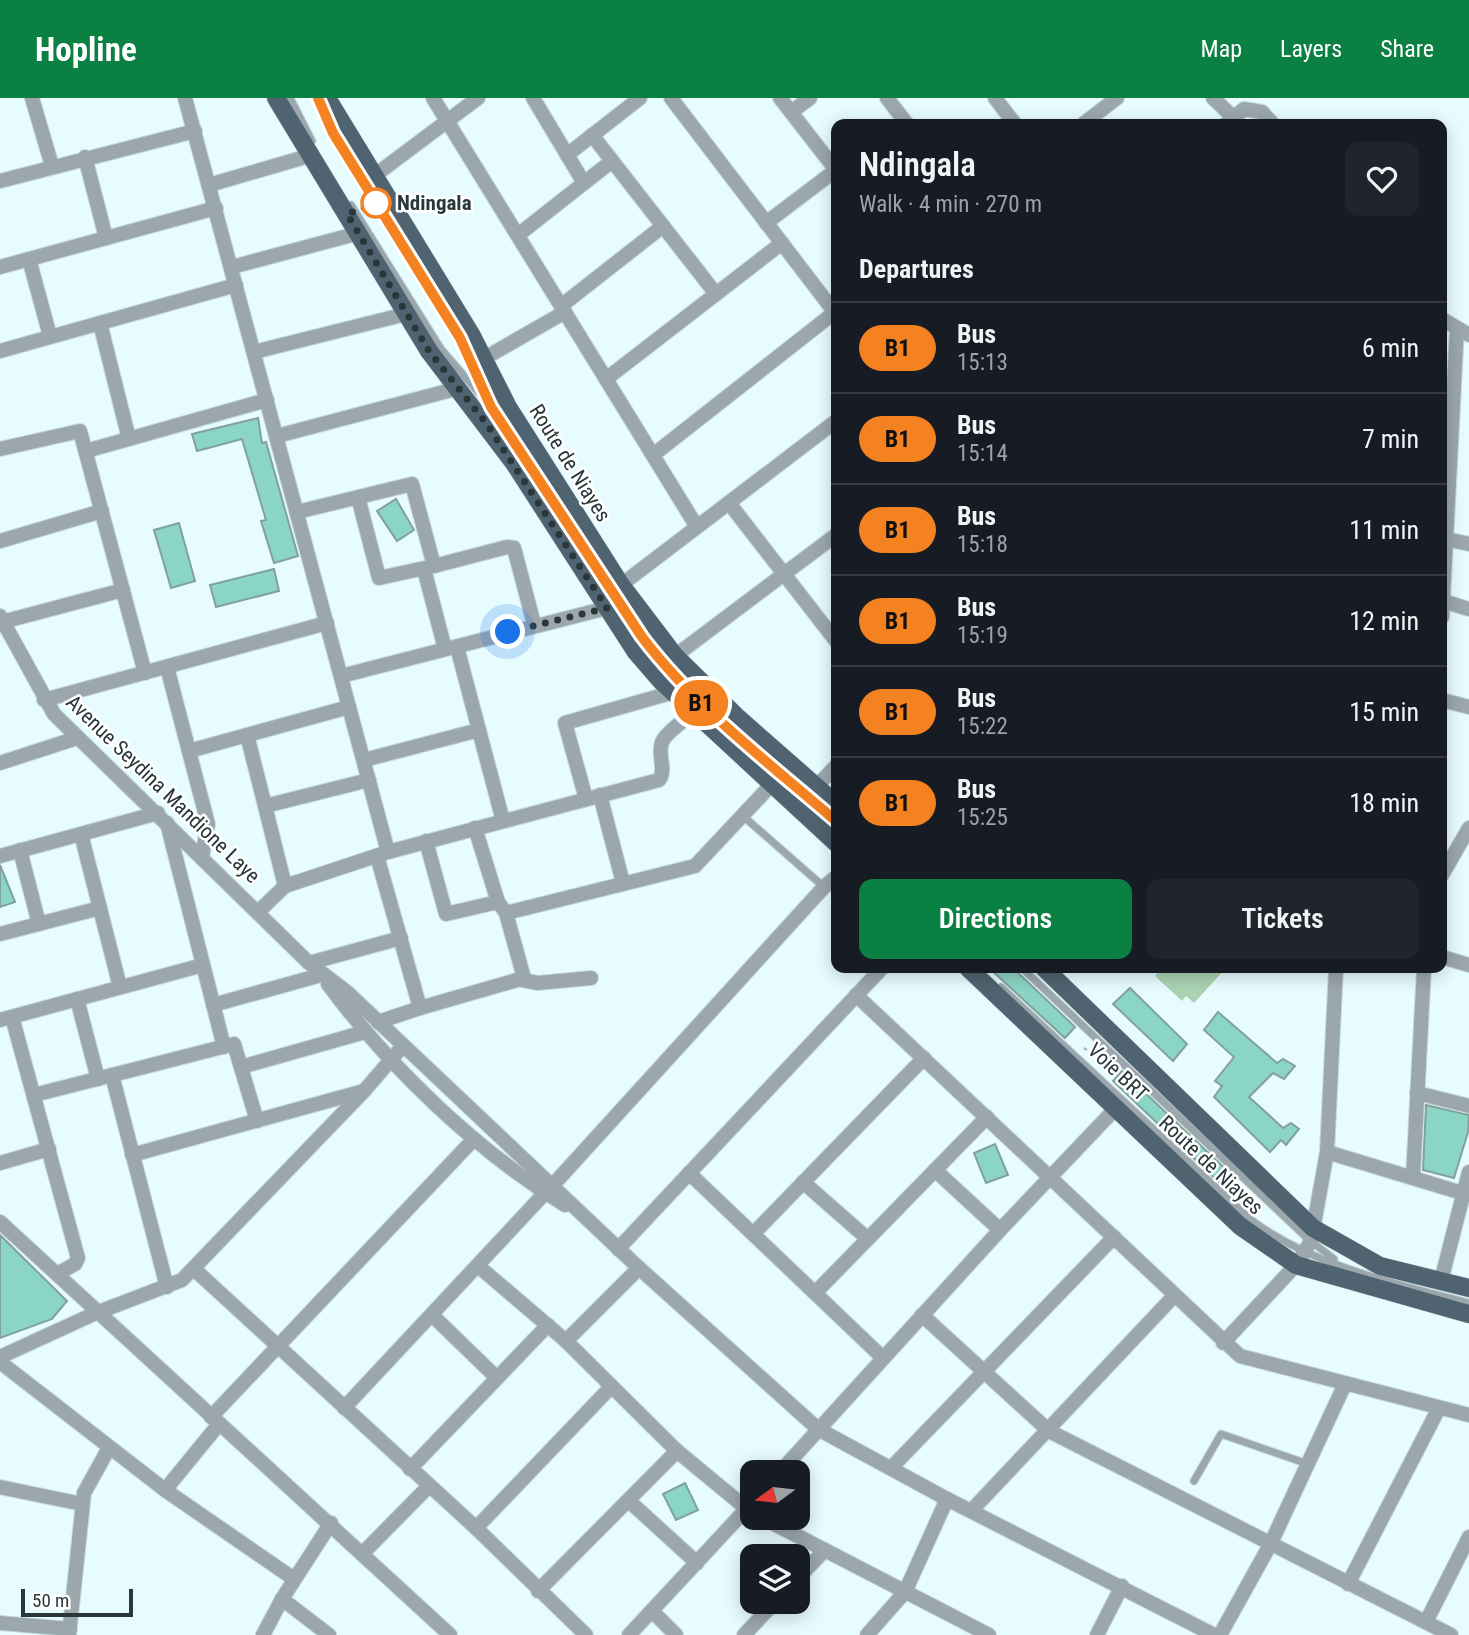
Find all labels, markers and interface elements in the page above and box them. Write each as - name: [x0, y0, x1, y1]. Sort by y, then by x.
- text: Hopline: [35, 30, 137, 69]
- text: Map: [1201, 35, 1242, 63]
- text: Layers: [1280, 35, 1342, 63]
- text: Share: [1380, 35, 1434, 63]
- button: heart: [1345, 142, 1419, 216]
- text: Ndingala: [859, 145, 976, 184]
- marker: Ndingala: [361, 188, 391, 218]
- place label: Ndingala: [397, 191, 472, 215]
- text: Walk · 4 min · 270 m: [859, 191, 1042, 218]
- text: Departures: [859, 254, 974, 284]
- text: Bus: [957, 319, 996, 349]
- text: 6 min: [1362, 333, 1419, 363]
- text: B1: [885, 334, 910, 362]
- text: 15:13: [957, 349, 1008, 376]
- street label: Route de Niayes: [524, 400, 616, 526]
- text: Bus: [957, 410, 996, 440]
- text: 7 min: [1362, 424, 1419, 454]
- text: B1: [885, 425, 910, 453]
- text: 15:14: [957, 440, 1008, 467]
- text: Bus: [957, 501, 996, 531]
- text: 11 min: [1349, 515, 1419, 545]
- text: B1: [885, 516, 910, 544]
- text: 15:18: [957, 531, 1008, 558]
- text: Bus: [957, 592, 996, 622]
- text: 12 min: [1349, 606, 1419, 636]
- text: B1: [885, 607, 910, 635]
- your location: [490, 614, 525, 649]
- text: 15:19: [957, 622, 1008, 649]
- line badge: B1: [670, 680, 732, 726]
- text: Bus: [957, 683, 996, 713]
- text: B1: [688, 689, 714, 717]
- street label: Avenue Seydina Mandione Laye: [61, 690, 265, 888]
- text: 15 min: [1349, 697, 1419, 727]
- text: B1: [885, 698, 910, 726]
- text: 15:22: [957, 713, 1008, 740]
- text: Bus: [957, 774, 996, 804]
- text: 18 min: [1349, 788, 1419, 818]
- text: B1: [885, 789, 910, 817]
- text: 15:25: [957, 804, 1008, 831]
- button: Directions: [859, 879, 1132, 959]
- button: Tickets: [1146, 879, 1419, 959]
- street label: Voie BRT: [1083, 1038, 1153, 1106]
- street label: Route de Niayes: [1154, 1111, 1268, 1219]
- north arrow: [740, 1460, 810, 1530]
- map controls: [740, 1460, 810, 1614]
- button: layers: [740, 1544, 810, 1614]
- scale bar: [21, 1586, 133, 1618]
- text: 50 m: [32, 1589, 69, 1612]

